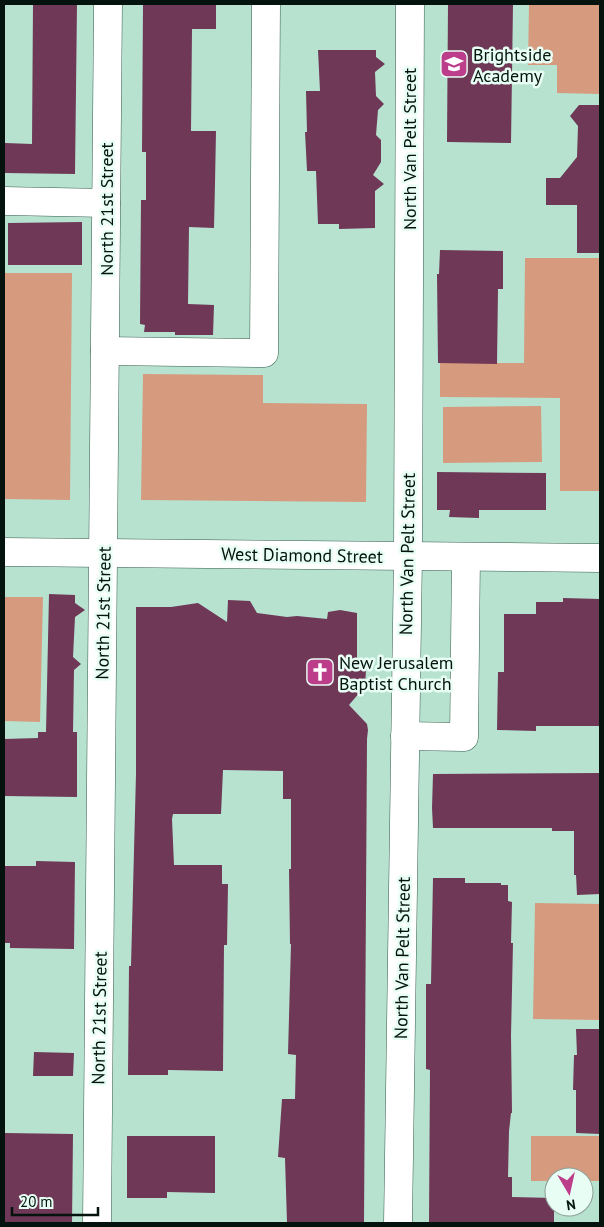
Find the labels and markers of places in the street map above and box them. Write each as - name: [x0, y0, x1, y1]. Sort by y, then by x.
- place label: Brightside Academy: [473, 43, 551, 87]
- school or university icon: Brightside Academy: [439, 49, 469, 79]
- place label: New Jerusalem Baptist Church: [339, 651, 453, 695]
- church icon: New Jerusalem Baptist Church: [305, 657, 335, 687]

